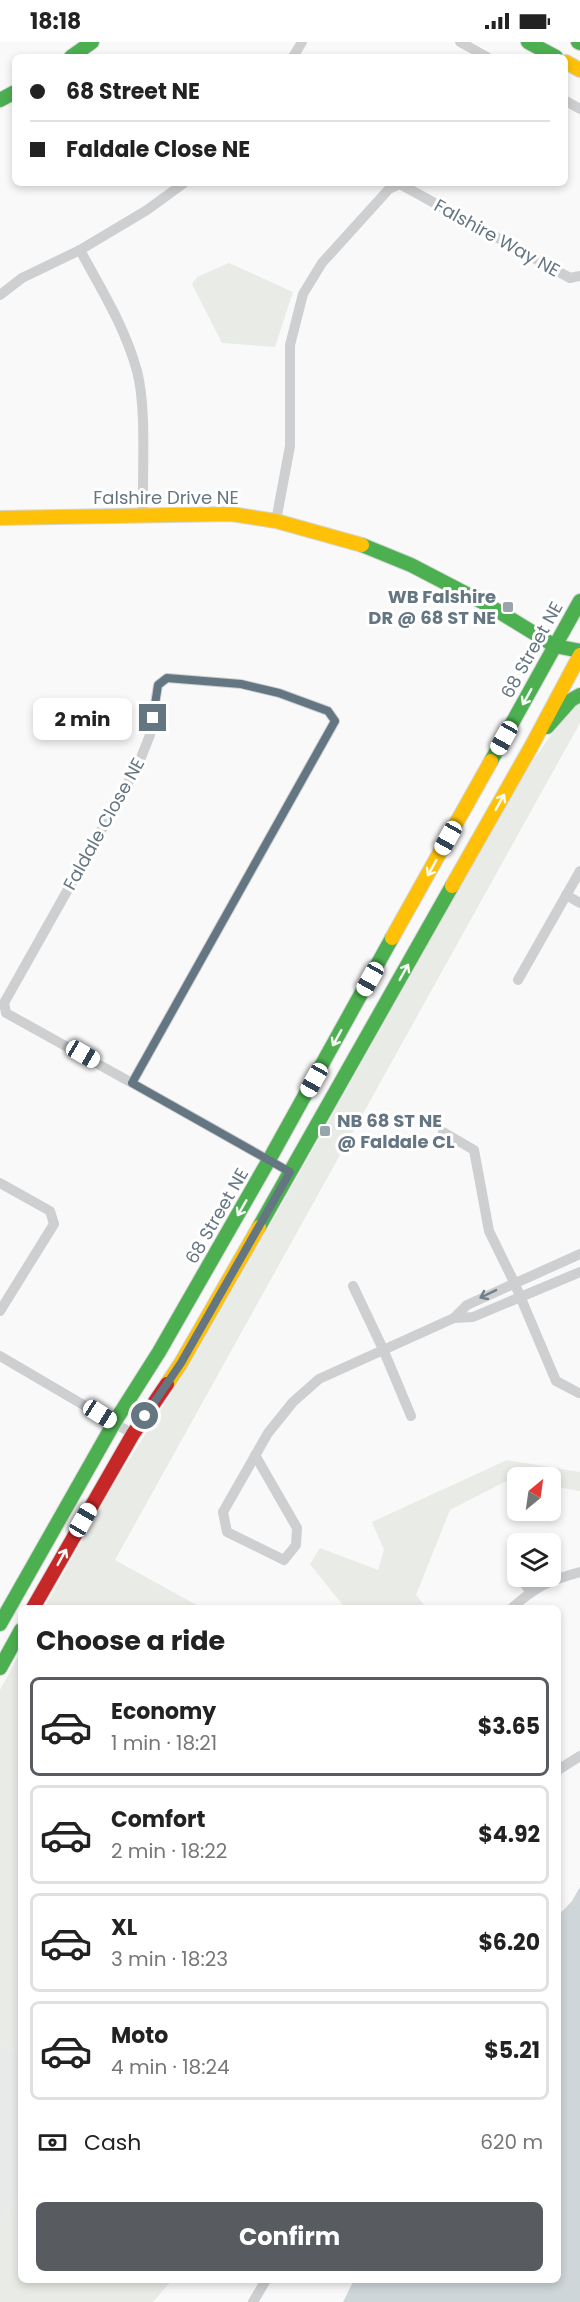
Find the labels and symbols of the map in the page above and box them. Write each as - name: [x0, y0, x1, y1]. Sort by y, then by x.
- street label: Falshire Way NE: [430, 193, 565, 282]
- street label: Falshire Drive NE: [93, 485, 239, 510]
- place label: WB Falshire DR @ 68 ST NE: [368, 584, 496, 630]
- street label: 68 Street NE: [495, 597, 568, 703]
- marker: WB Falshire DR @ 68 ST NE: [501, 600, 515, 614]
- one-way arrow: [521, 688, 533, 705]
- callout: 2 min: [33, 697, 132, 739]
- route end: [139, 704, 166, 731]
- car: [487, 718, 521, 758]
- street label: Faldale Close NE: [57, 753, 150, 894]
- one-way arrow: [494, 794, 506, 811]
- car: [431, 818, 465, 858]
- one-way arrow: [426, 858, 437, 876]
- car: [353, 959, 387, 999]
- one-way arrow: [399, 963, 410, 981]
- one-way arrow: [331, 1029, 343, 1046]
- car: [63, 1037, 103, 1071]
- car: [297, 1060, 331, 1100]
- place label: NB 68 ST NE @ Faldale CL: [337, 1108, 455, 1154]
- marker: NB 68 ST NE @ Faldale CL: [318, 1124, 332, 1138]
- street label: 68 Street NE: [179, 1163, 254, 1268]
- one-way arrow: [235, 1199, 247, 1216]
- one-way arrow: [479, 1289, 497, 1301]
- car: [80, 1397, 120, 1431]
- route start: [131, 1402, 158, 1429]
- north arrow: [507, 1467, 561, 1521]
- car: [66, 1500, 100, 1540]
- one-way arrow: [56, 1549, 68, 1566]

